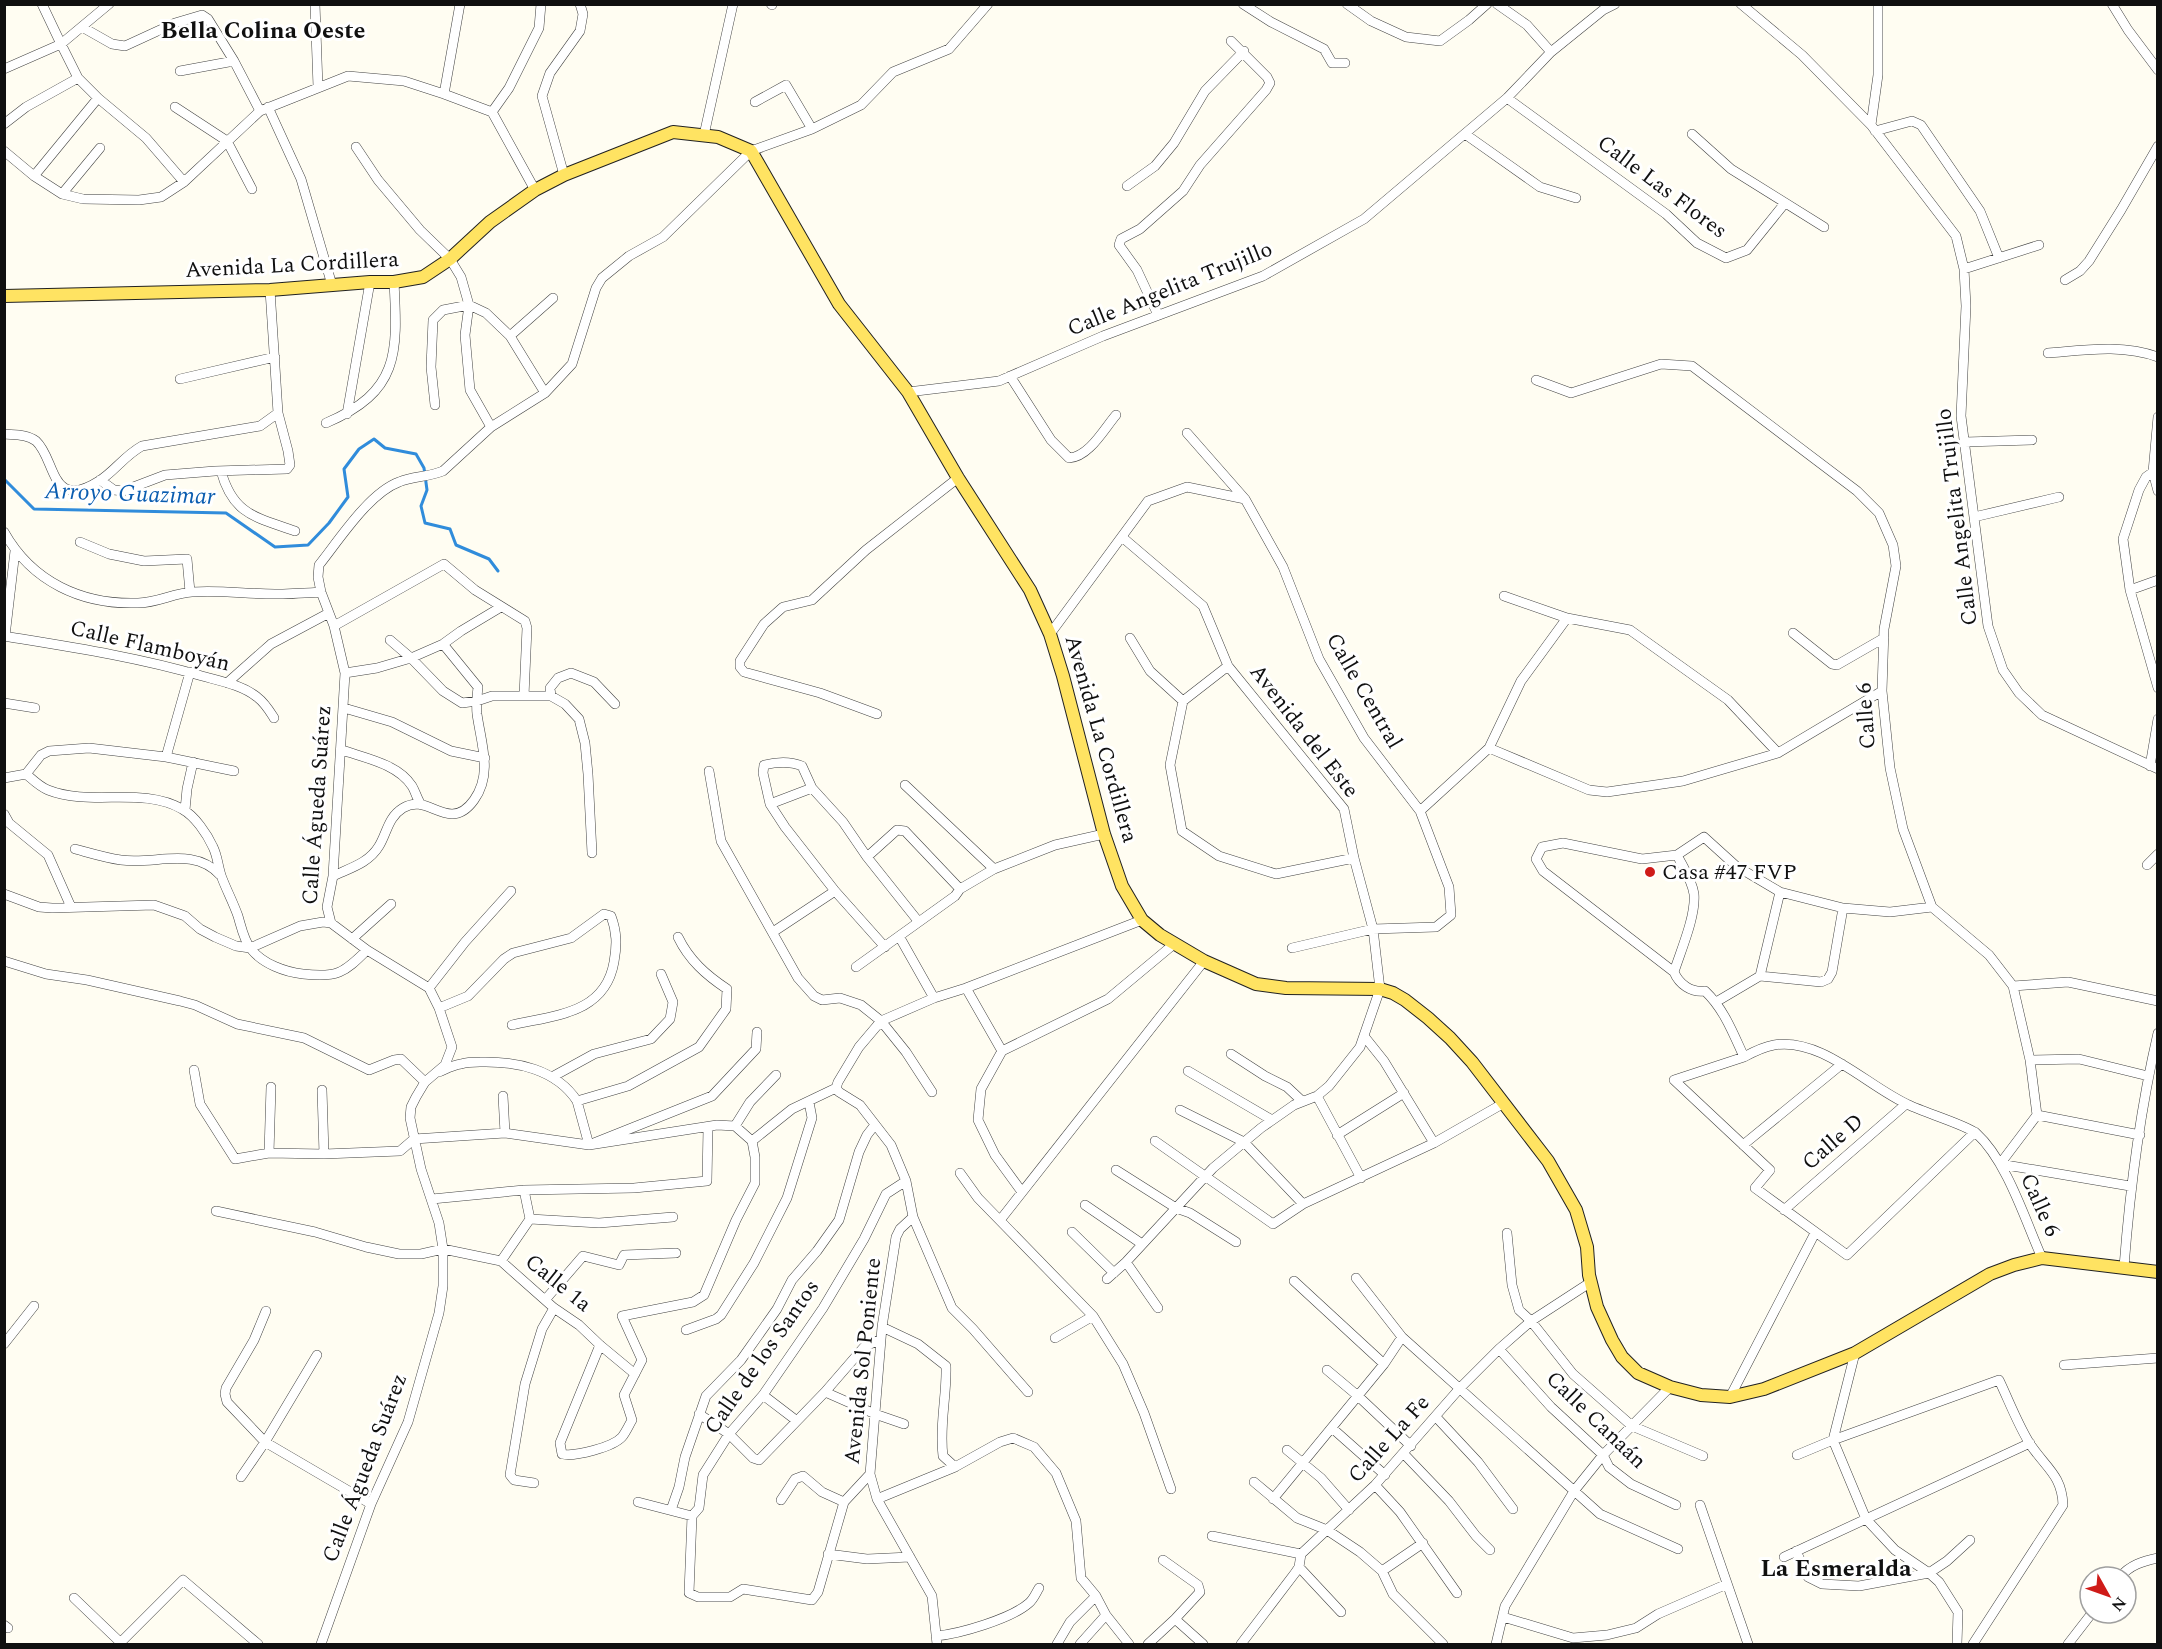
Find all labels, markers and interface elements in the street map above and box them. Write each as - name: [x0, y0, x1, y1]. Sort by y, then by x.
- district label: Bella Colina Oeste: [161, 13, 365, 49]
- street label: Calle Las Flores: [1590, 127, 1734, 247]
- street label: Calle Angelita Trujillo: [1062, 233, 1278, 345]
- street label: Avenida La Cordillera: [184, 243, 400, 287]
- street label: Calle Angelita Trujillo: [1927, 407, 1987, 627]
- water label: Arroyo Guazimar: [43, 473, 216, 515]
- street label: Calle Flamboyán: [67, 612, 233, 680]
- street label: Calle Central: [1317, 627, 1411, 755]
- street label: Avenida La Cordillera: [1056, 631, 1146, 847]
- street label: Avenida del Este: [1241, 657, 1367, 805]
- street label: Calle 6: [1847, 682, 1885, 750]
- street label: Calle Águeda Suárez: [294, 704, 340, 906]
- place label: Casa #47 FVP: [1662, 856, 1797, 889]
- marker: Casa #47 FVP: [1643, 865, 1657, 879]
- street label: Calle D: [1795, 1106, 1871, 1178]
- street label: Calle 6: [2011, 1168, 2069, 1242]
- street label: Calle 1a: [518, 1246, 599, 1320]
- street label: Avenida Sol Poniente: [836, 1256, 890, 1466]
- street label: Calle de los Santos: [696, 1273, 828, 1441]
- street label: Calle Canaán: [1538, 1363, 1654, 1477]
- street label: Calle Águeda Suárez: [314, 1369, 416, 1567]
- street label: Calle La Fe: [1340, 1387, 1438, 1491]
- district label: La Esmeralda: [1760, 1551, 1912, 1587]
- north arrow: [2078, 1565, 2138, 1625]
- text: N: [2105, 1591, 2132, 1617]

